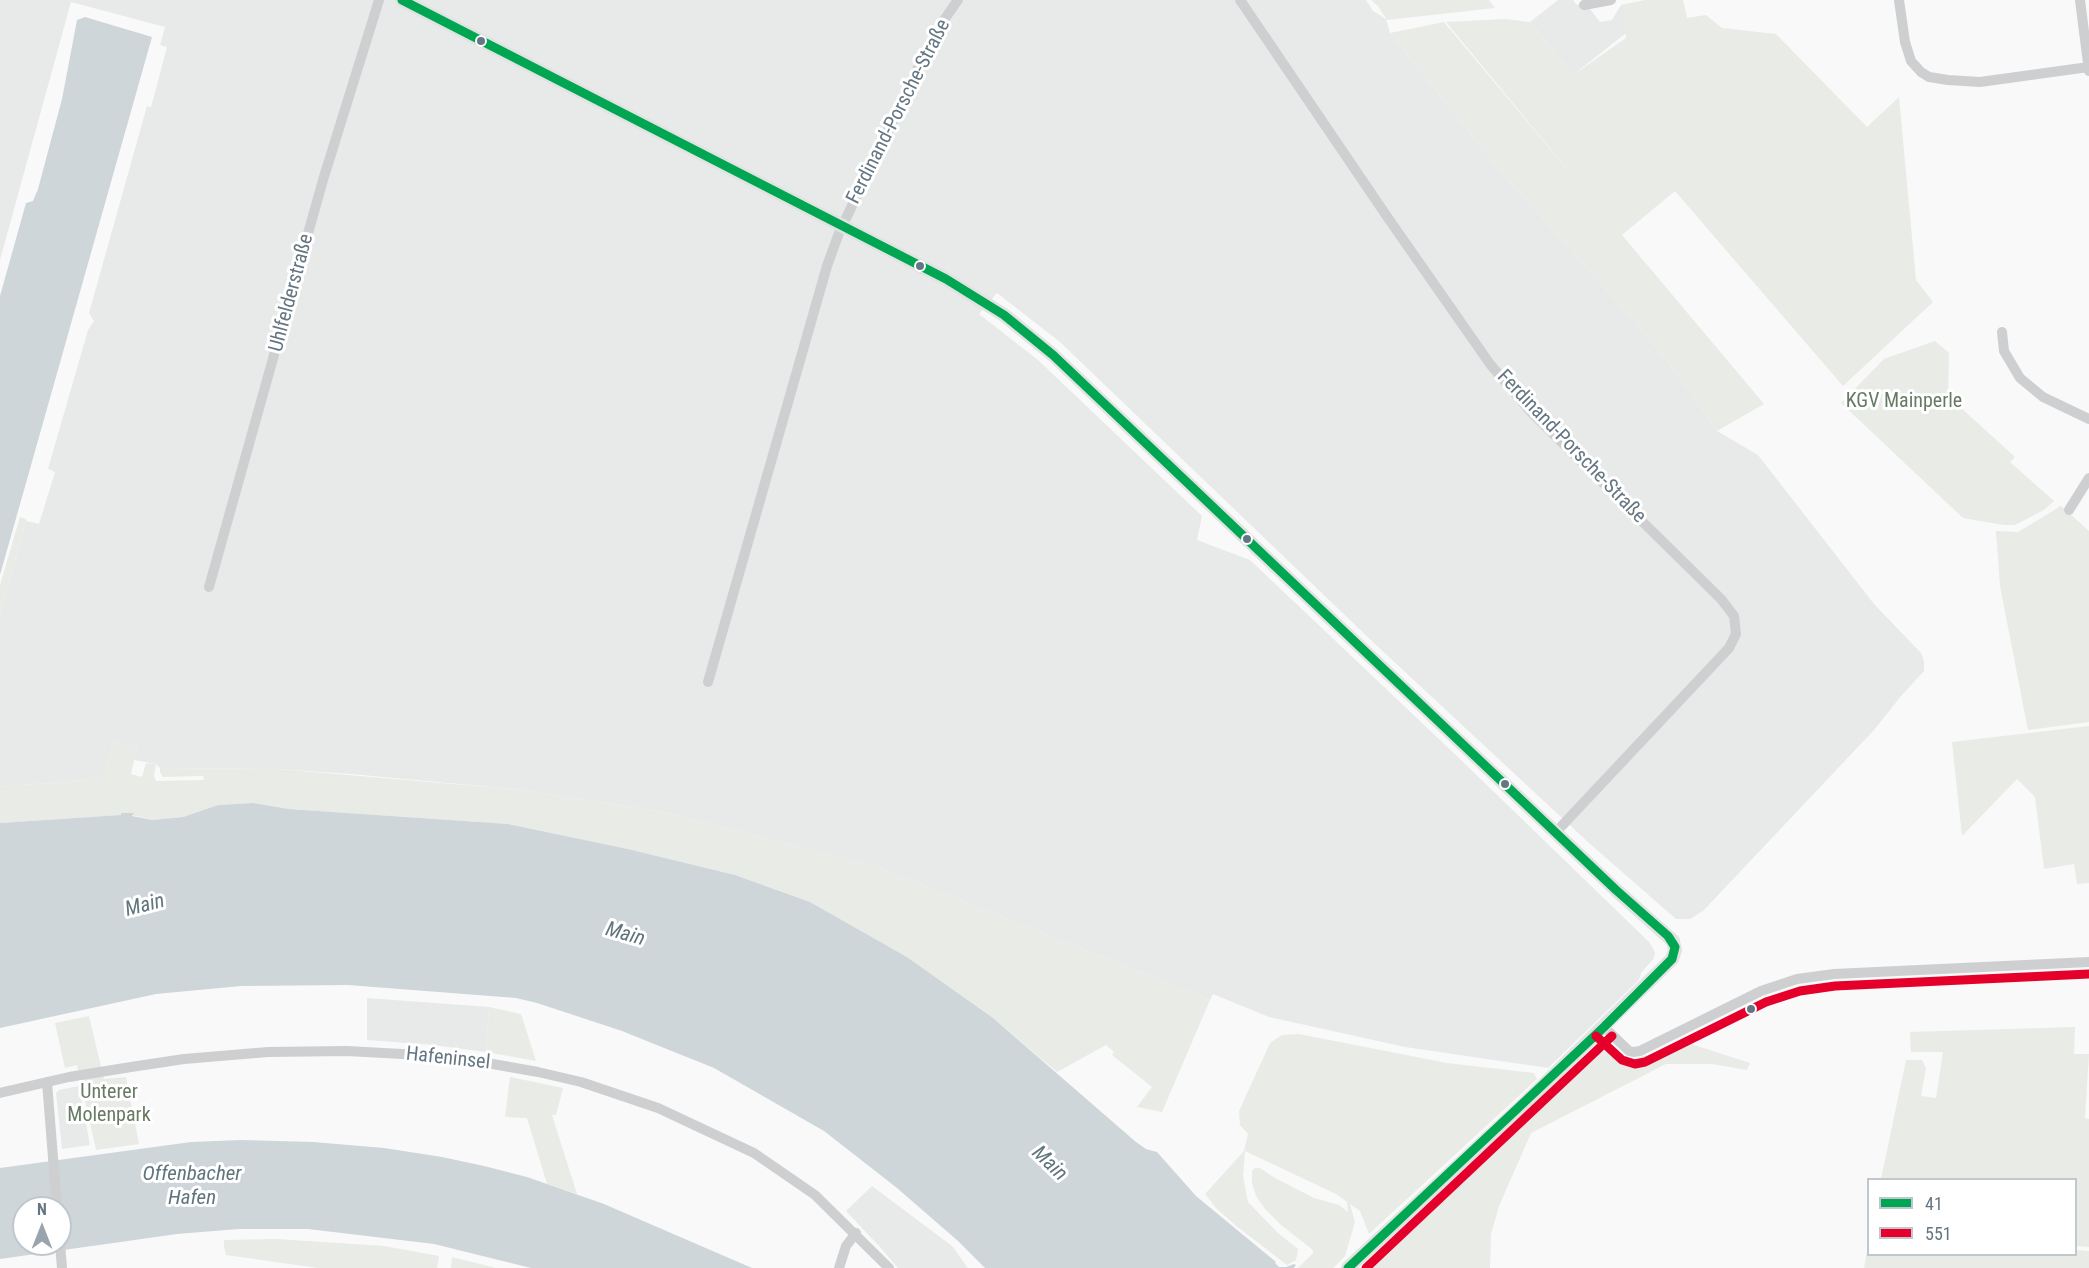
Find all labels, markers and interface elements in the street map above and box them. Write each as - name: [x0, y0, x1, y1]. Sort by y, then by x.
- street label: Ferdinand-Porsche-Straße: [842, 16, 956, 208]
- unlabelled marker: [475, 35, 487, 47]
- street label: Uhlfelderstraße: [265, 231, 319, 355]
- unlabelled marker: [914, 260, 926, 272]
- street label: Ferdinand-Porsche-Straße: [1492, 365, 1650, 529]
- park label: KGV Mainperle: [1846, 390, 1962, 414]
- unlabelled marker: [1241, 533, 1253, 545]
- unlabelled marker: [1499, 778, 1511, 790]
- water label: Main: [123, 889, 167, 923]
- water label: Main: [602, 917, 648, 953]
- unlabelled marker: [1745, 1003, 1757, 1015]
- street label: Hafeninsel: [405, 1043, 491, 1075]
- park label: Unterer Molenpark: [67, 1081, 151, 1128]
- water label: Main: [1026, 1141, 1072, 1187]
- water label: Offenbacher Hafen: [142, 1162, 242, 1212]
- legend: [1867, 1178, 2077, 1256]
- text: 41: [1925, 1193, 1943, 1214]
- north arrow: [12, 1196, 72, 1256]
- text: N: [37, 1200, 47, 1219]
- text: 551: [1925, 1223, 1952, 1244]

